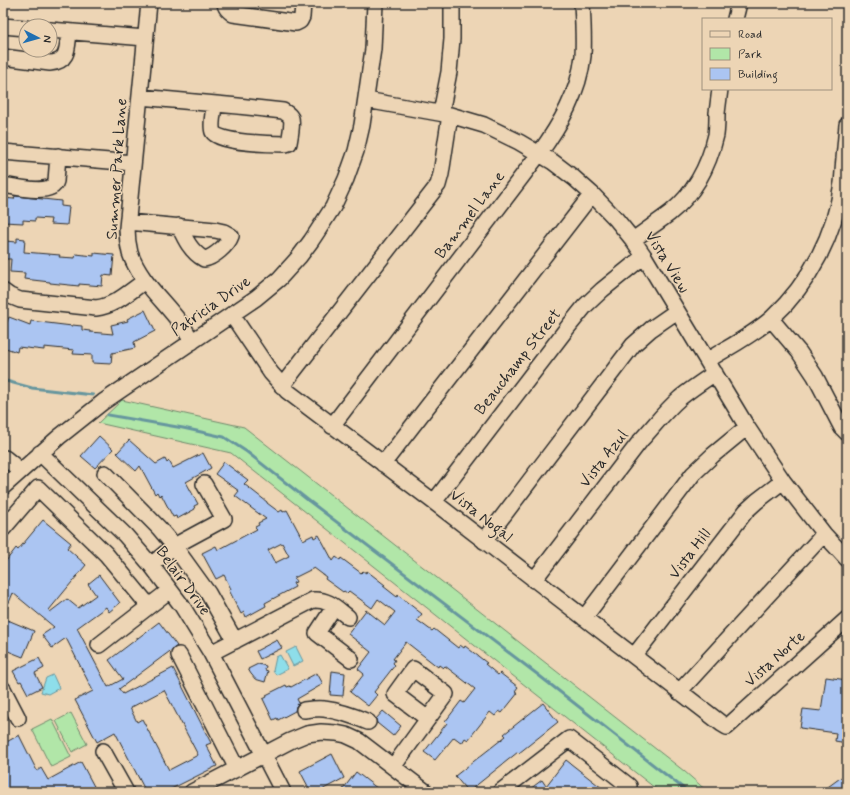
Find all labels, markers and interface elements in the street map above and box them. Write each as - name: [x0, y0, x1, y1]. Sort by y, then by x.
- north arrow: [18, 18, 58, 58]
- legend: [702, 18, 832, 90]
- text: Road: [738, 27, 762, 43]
- text: N: [40, 35, 54, 43]
- text: Park: [738, 47, 762, 63]
- text: Building: [738, 67, 778, 84]
- street label: Summer Park Lane: [102, 98, 132, 240]
- street label: Bammel Lane: [430, 167, 510, 263]
- street label: Vista View: [640, 227, 694, 297]
- street label: Patricia Drive: [167, 271, 255, 341]
- street label: Beauchamp Street: [470, 304, 566, 419]
- street label: Vista Azul: [575, 426, 633, 492]
- street label: Vista Nogal: [445, 485, 517, 548]
- street label: Vista Hill: [664, 524, 716, 584]
- street label: Belair Drive: [151, 542, 215, 620]
- street label: Vista Norte: [740, 626, 810, 692]

